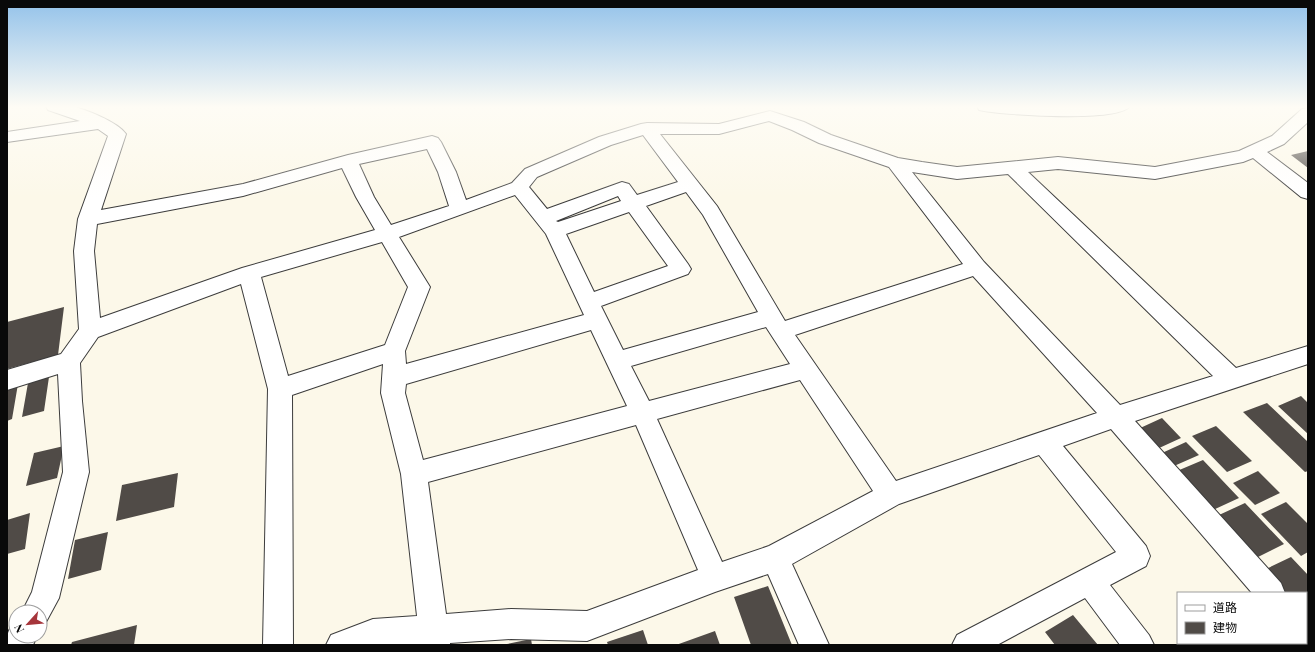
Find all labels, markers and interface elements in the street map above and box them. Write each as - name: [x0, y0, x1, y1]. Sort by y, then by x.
- legend: [1177, 592, 1307, 644]
- text: 道路: [1213, 599, 1237, 615]
- north arrow: [8, 604, 48, 644]
- text: 建物: [1213, 619, 1237, 635]
- text: N: [10, 622, 27, 636]

